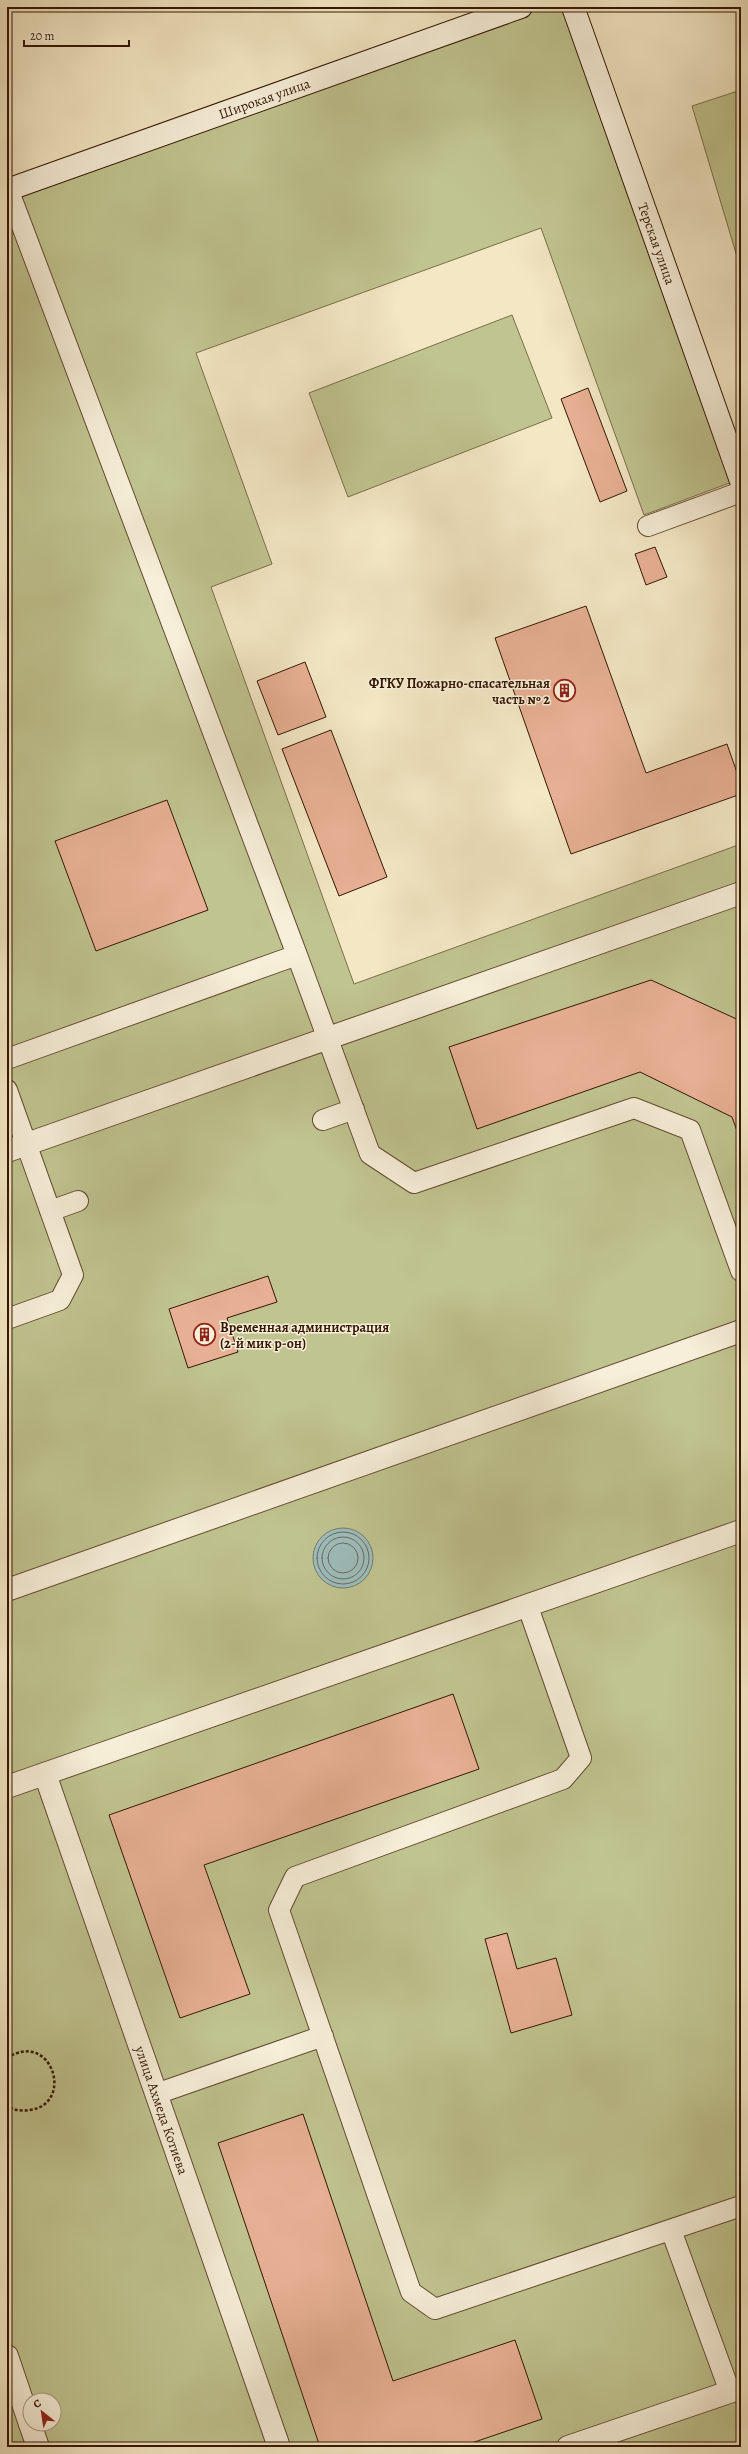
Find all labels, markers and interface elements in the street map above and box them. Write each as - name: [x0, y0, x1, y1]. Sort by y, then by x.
- scale bar: [24, 22, 129, 48]
- text: 20 m: [30, 28, 54, 44]
- street label: Широкая улица: [216, 74, 313, 124]
- street label: Терская улица: [633, 200, 680, 288]
- place label: ФГКУ Пожарно-спасательная часть № 2: [369, 674, 550, 709]
- building icon: ФГКУ Пожарно-спасательная часть № 2: [552, 678, 578, 704]
- place label: Временная администрация (2-й мик р-он): [220, 1318, 389, 1353]
- building icon: Временная администрация (2-й мик р-он): [192, 1322, 218, 1348]
- street label: улица Ахмеда Котиева: [130, 2043, 193, 2178]
- north arrow: [22, 2392, 62, 2432]
- text: С: [31, 2395, 44, 2412]

